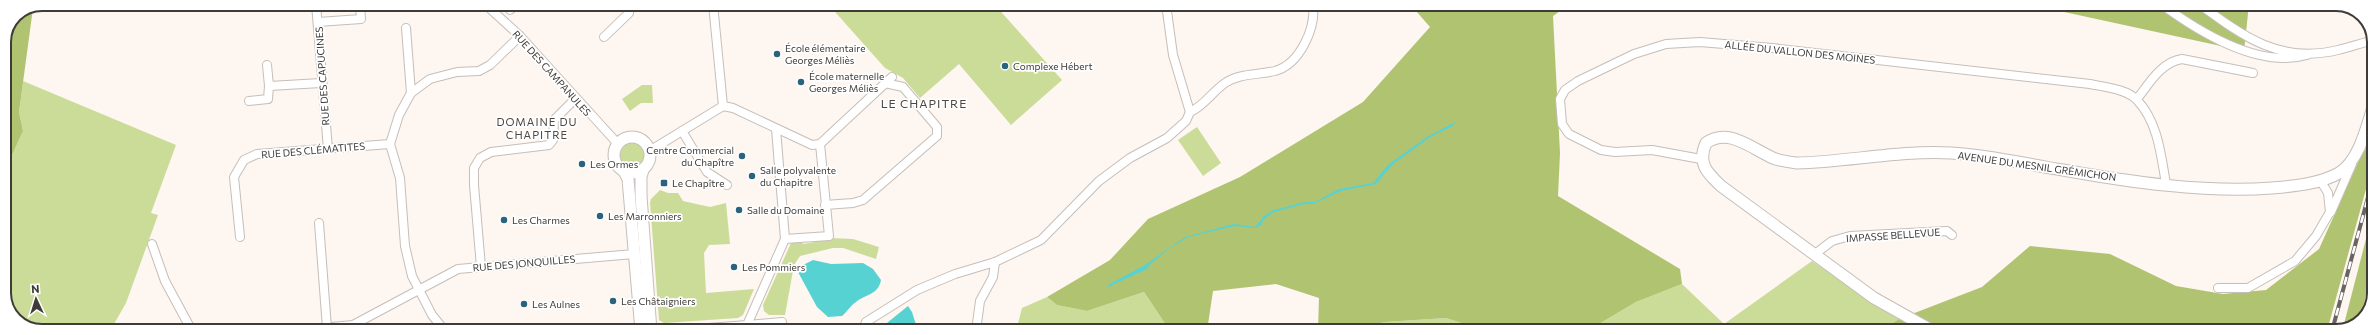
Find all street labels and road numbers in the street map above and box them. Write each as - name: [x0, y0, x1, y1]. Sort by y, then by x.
- street label: RUE DES CAPUCINES: [313, 26, 331, 126]
- street label: RUE DES CAMPANULES: [510, 28, 594, 118]
- street label: ALLÉE DU VALLON DES MOINES: [1724, 38, 1876, 66]
- street label: RUE DES CLÉMATITES: [261, 139, 366, 161]
- street label: AVENUE DU MESNIL GRÉMICHON: [1957, 149, 2117, 183]
- street label: IMPASSE BELLEVUE: [1845, 226, 1941, 244]
- street label: RUE DES JONQUILLES: [472, 253, 576, 273]

